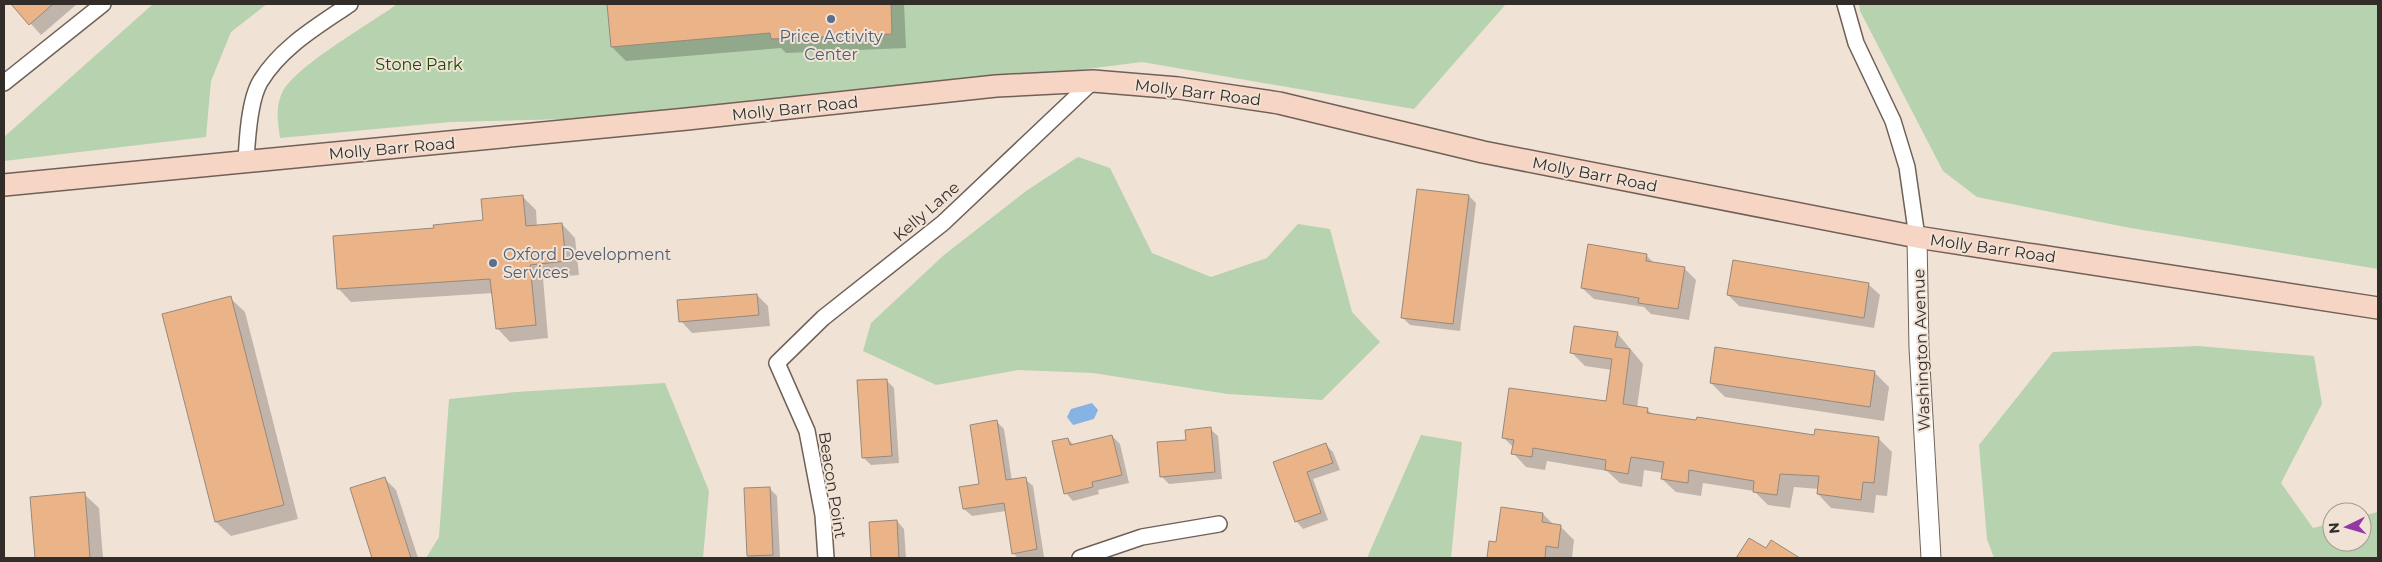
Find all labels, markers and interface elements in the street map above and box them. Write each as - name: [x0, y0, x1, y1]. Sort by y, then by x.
- marker: Price Activity Center: [825, 13, 837, 25]
- place label: Price Activity Center: [779, 27, 883, 64]
- park label: Stone Park: [375, 55, 463, 74]
- street label: Molly Barr Road: [1134, 75, 1262, 110]
- street label: Molly Barr Road: [731, 92, 859, 125]
- street label: Molly Barr Road: [328, 134, 456, 163]
- street label: Molly Barr Road: [1531, 153, 1659, 196]
- street label: Kelly Lane: [889, 178, 963, 245]
- street label: Molly Barr Road: [1929, 230, 2057, 267]
- place label: Oxford Development Services: [503, 245, 672, 282]
- marker: Oxford Development Services: [487, 257, 499, 269]
- street label: Washington Avenue: [1909, 268, 1934, 432]
- street label: Beacon Point: [815, 430, 850, 540]
- north arrow: [2322, 502, 2372, 552]
- text: N: [2325, 522, 2344, 535]

